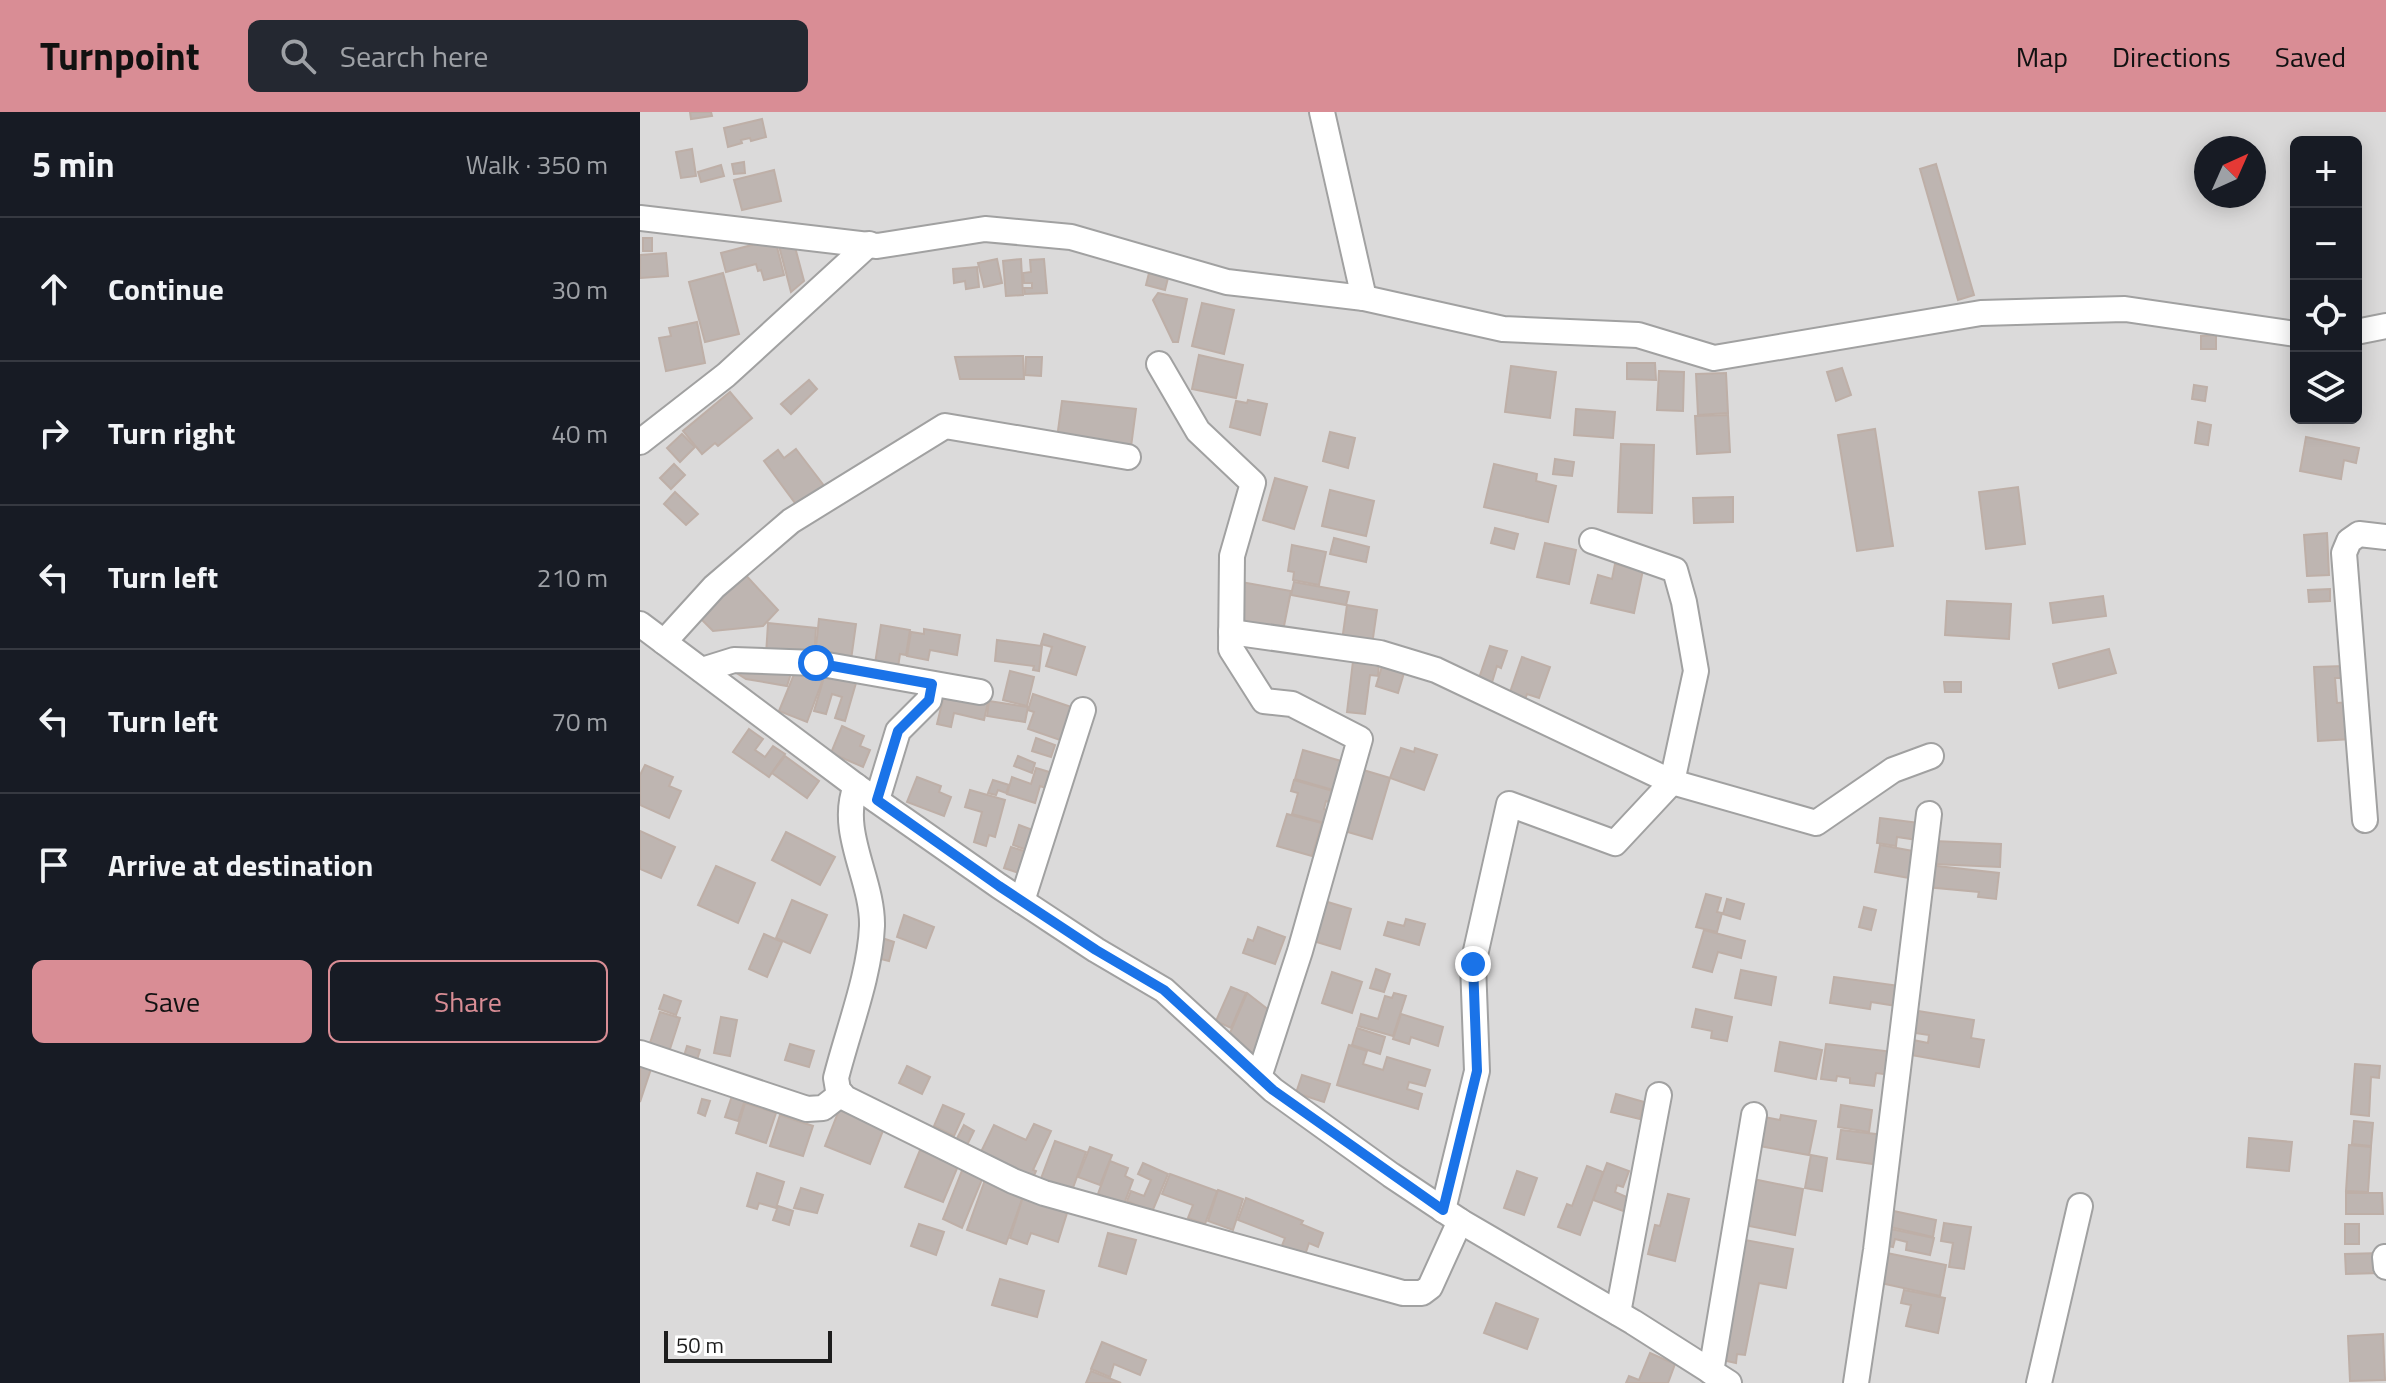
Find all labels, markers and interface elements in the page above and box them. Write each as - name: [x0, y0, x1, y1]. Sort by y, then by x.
- search box: [248, 20, 808, 92]
- text: Turnpoint: [40, 27, 200, 85]
- text: Search here: [340, 33, 488, 79]
- icon: search: [276, 34, 320, 78]
- text: Map: [2016, 35, 2068, 78]
- text: Directions: [2112, 35, 2231, 78]
- text: Saved: [2275, 35, 2346, 78]
- north arrow: [2194, 136, 2266, 208]
- map controls: [2290, 136, 2362, 424]
- button: +: [2290, 136, 2362, 208]
- text: 5 min: [32, 138, 115, 190]
- text: Walk · 350 m: [466, 145, 608, 184]
- button: −: [2290, 208, 2362, 280]
- text: Continue: [108, 266, 224, 312]
- icon: ahead: [32, 267, 76, 311]
- text: 30 m: [551, 270, 608, 309]
- button: locate: [2290, 280, 2362, 352]
- button: layers: [2290, 352, 2362, 424]
- text: Turn right: [108, 410, 236, 456]
- icon: right: [32, 411, 76, 455]
- text: 40 m: [551, 414, 608, 453]
- text: Turn left: [108, 554, 218, 600]
- icon: left: [32, 555, 76, 599]
- text: 210 m: [537, 558, 608, 597]
- route start: [798, 645, 834, 681]
- text: Turn left: [108, 698, 218, 744]
- icon: left: [32, 699, 76, 743]
- text: 70 m: [551, 702, 608, 741]
- text: Arrive at destination: [108, 842, 373, 888]
- icon: arrive: [32, 843, 76, 887]
- route end: [1455, 946, 1491, 982]
- button: Save: [32, 960, 312, 1043]
- button: Share: [328, 960, 608, 1043]
- scale bar: [664, 1327, 832, 1363]
- text: 50 m: [676, 1328, 724, 1362]

